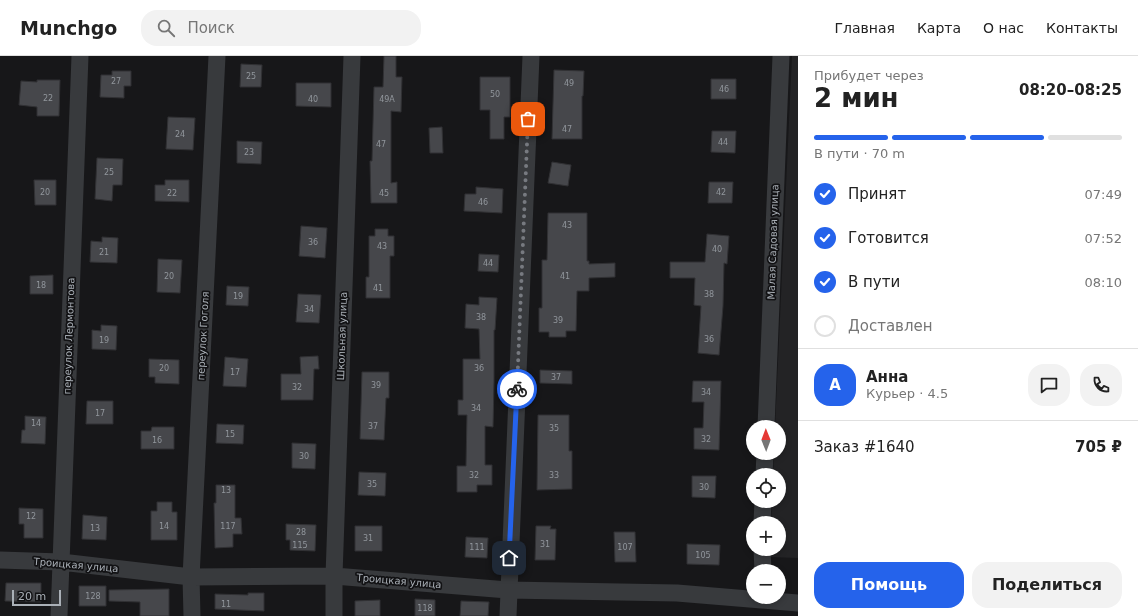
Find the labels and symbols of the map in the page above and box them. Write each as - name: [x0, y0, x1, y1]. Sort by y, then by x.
- house number: 25: [246, 72, 256, 81]
- house number: 27: [111, 77, 121, 86]
- house number: 49: [564, 79, 574, 88]
- house number: 46: [719, 85, 729, 94]
- house number: 50: [490, 90, 500, 99]
- house number: 22: [43, 94, 53, 103]
- house number: 40: [308, 95, 318, 104]
- house number: 49А: [379, 95, 395, 104]
- pin: [511, 102, 545, 136]
- house number: 47: [562, 125, 572, 134]
- house number: 24: [175, 130, 185, 139]
- house number: 44: [718, 138, 728, 147]
- house number: 47: [376, 140, 386, 149]
- house number: 23: [244, 148, 254, 157]
- house number: 25: [104, 168, 114, 177]
- street label: Малая Садовая улица: [765, 184, 781, 300]
- house number: 20: [40, 188, 50, 197]
- house number: 42: [716, 188, 726, 197]
- house number: 22: [167, 189, 177, 198]
- house number: 45: [379, 189, 389, 198]
- house number: 46: [478, 198, 488, 207]
- house number: 43: [562, 221, 572, 230]
- house number: 36: [308, 238, 318, 247]
- house number: 43: [377, 242, 387, 251]
- house number: 40: [712, 245, 722, 254]
- house number: 21: [99, 248, 109, 257]
- house number: 44: [483, 259, 493, 268]
- house number: 20: [164, 272, 174, 281]
- house number: 41: [560, 272, 570, 281]
- street label: переулок Лермонтова: [61, 277, 77, 395]
- house number: 18: [36, 281, 46, 290]
- house number: 41: [373, 284, 383, 293]
- house number: 38: [704, 290, 714, 299]
- street label: переулок Гоголя: [195, 291, 211, 381]
- street label: Школьная улица: [335, 291, 349, 381]
- house number: 19: [233, 292, 243, 301]
- house number: 34: [304, 305, 314, 314]
- house number: 38: [476, 313, 486, 322]
- house number: 39: [553, 316, 563, 325]
- house number: 36: [704, 335, 714, 344]
- house number: 19: [99, 336, 109, 345]
- house number: 20: [159, 364, 169, 373]
- house number: 36: [474, 364, 484, 373]
- house number: 17: [230, 368, 240, 377]
- courier: [497, 369, 537, 409]
- house number: 37: [551, 373, 561, 382]
- house number: 39: [371, 381, 381, 390]
- house number: 32: [292, 383, 302, 392]
- house number: 34: [701, 388, 711, 397]
- house number: 34: [471, 404, 481, 413]
- house number: 17: [95, 409, 105, 418]
- house number: 14: [31, 419, 41, 428]
- north arrow: [746, 420, 786, 460]
- house number: 37: [368, 422, 378, 431]
- house number: 35: [549, 424, 559, 433]
- house number: 15: [225, 430, 235, 439]
- house number: 32: [701, 435, 711, 444]
- house number: 16: [152, 436, 162, 445]
- house number: 30: [299, 452, 309, 461]
- house number: 32: [469, 471, 479, 480]
- house number: 33: [549, 471, 559, 480]
- house number: 35: [367, 480, 377, 489]
- house number: 30: [699, 483, 709, 492]
- house number: 13: [221, 486, 231, 495]
- house number: 12: [26, 512, 36, 521]
- house number: 14: [159, 522, 169, 531]
- house number: 117: [220, 522, 236, 531]
- house number: 13: [90, 524, 100, 533]
- house number: 28: [296, 528, 306, 537]
- house number: 31: [363, 534, 373, 543]
- house number: 31: [540, 540, 550, 549]
- house number: 115: [292, 541, 308, 550]
- pin: [492, 541, 526, 575]
- house number: 111: [469, 543, 485, 552]
- house number: 107: [617, 543, 633, 552]
- house number: 105: [695, 551, 711, 560]
- street label: Троицкая улица: [32, 556, 119, 574]
- street label: Троицкая улица: [355, 572, 442, 590]
- scale bar: [12, 588, 61, 607]
- house number: 128: [85, 592, 101, 601]
- house number: 11: [221, 600, 231, 609]
- house number: 118: [417, 604, 433, 613]

